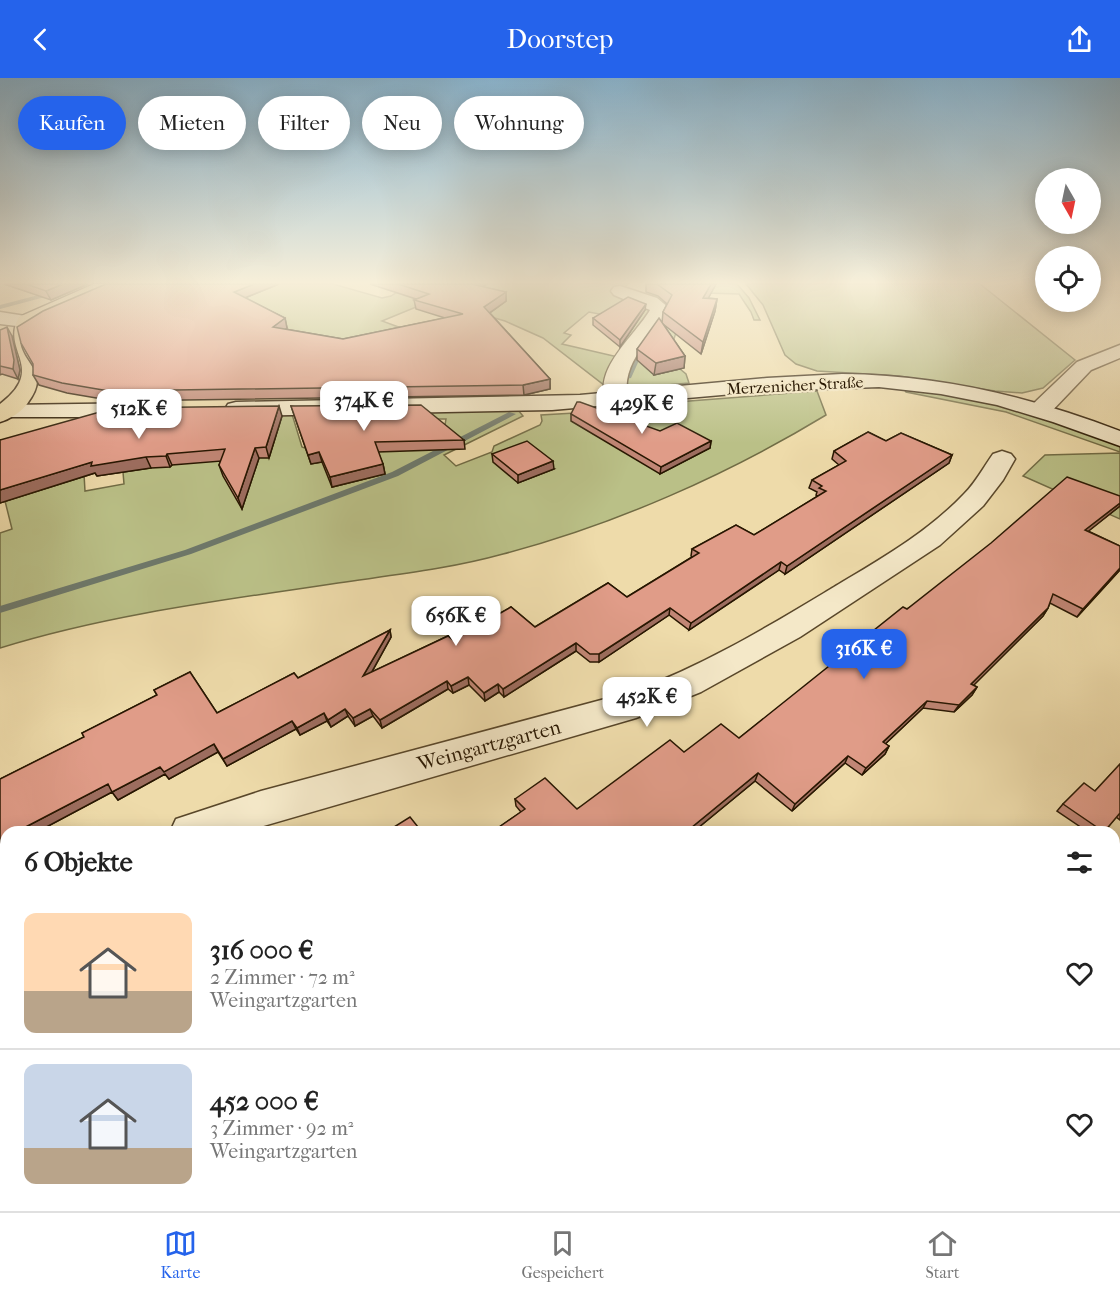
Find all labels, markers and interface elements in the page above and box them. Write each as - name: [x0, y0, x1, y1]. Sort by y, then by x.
- icon: back: [24, 23, 57, 56]
- text: Doorstep: [507, 23, 613, 55]
- icon: share: [1063, 23, 1096, 56]
- chip: Kaufen: [18, 96, 126, 150]
- chip: Mieten: [138, 96, 246, 150]
- chip: Filter: [258, 96, 350, 150]
- chip: Neu: [362, 96, 442, 150]
- chip: Wohnung: [454, 96, 584, 150]
- north arrow: [1035, 168, 1101, 234]
- map controls: [1035, 168, 1101, 312]
- button: locate: [1035, 246, 1101, 312]
- street label: Merzenicher Straße: [726, 372, 864, 399]
- pin: 374K €: [315, 381, 413, 432]
- pin: 429K €: [593, 384, 691, 435]
- pin: 512K €: [90, 389, 188, 440]
- text: 374K €: [334, 389, 394, 412]
- text: 429K €: [610, 392, 674, 415]
- text: 512K €: [111, 397, 167, 420]
- pin: 656K €: [407, 596, 505, 647]
- text: 656K €: [425, 604, 487, 627]
- pin: 316K €: [815, 629, 913, 680]
- text: 316K €: [836, 637, 892, 660]
- pin: 452K €: [598, 677, 696, 728]
- text: 452K €: [617, 685, 677, 708]
- street label: Weingartzgarten: [414, 715, 564, 776]
- icon: filters: [1063, 846, 1096, 879]
- text: 6 Objekte: [24, 847, 133, 878]
- text: 316 000 €: [210, 935, 314, 966]
- icon: home: [72, 937, 144, 1009]
- icon: heart: [1063, 957, 1096, 990]
- text: 2 Zimmer · 72 m²: [210, 966, 355, 989]
- text: Weingartzgarten: [210, 989, 357, 1012]
- text: 452 000 €: [210, 1086, 319, 1117]
- icon: home: [72, 1088, 144, 1160]
- icon: heart: [1063, 1108, 1096, 1141]
- text: 3 Zimmer · 92 m²: [210, 1117, 353, 1140]
- text: Weingartzgarten: [210, 1140, 357, 1163]
- tab: Karte: [161, 1227, 200, 1282]
- tab: Gespeichert: [521, 1227, 604, 1282]
- tab: Start: [925, 1227, 959, 1282]

